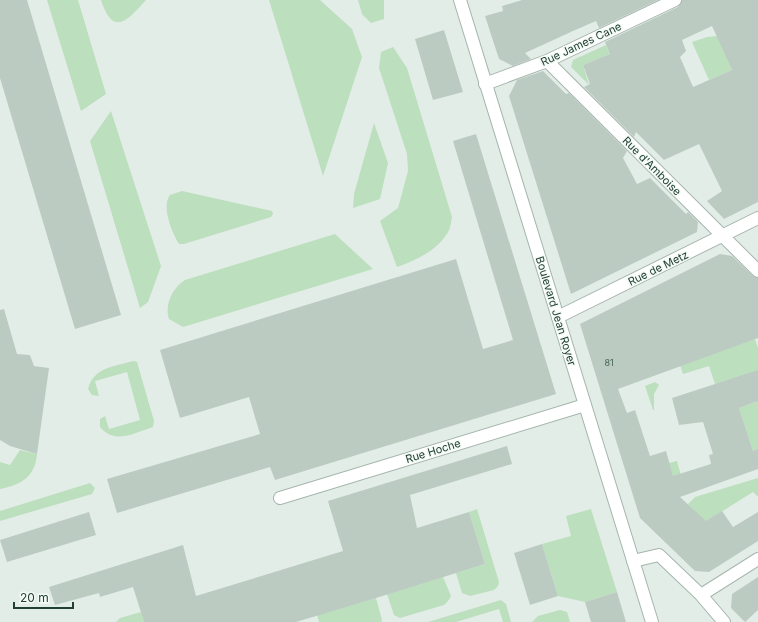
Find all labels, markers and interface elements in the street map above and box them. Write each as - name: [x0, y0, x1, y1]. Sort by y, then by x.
- street label: Rue James Cane: [538, 19, 624, 69]
- street label: Rue d'Amboise: [620, 134, 684, 198]
- street label: Rue de Metz: [626, 247, 690, 289]
- street label: Boulevard Jean Royer: [533, 255, 579, 367]
- house number: 81: [604, 357, 614, 368]
- street label: Rue Hoche: [404, 436, 462, 466]
- scale bar: [14, 584, 73, 610]
- text: 20 m: [20, 590, 49, 605]

